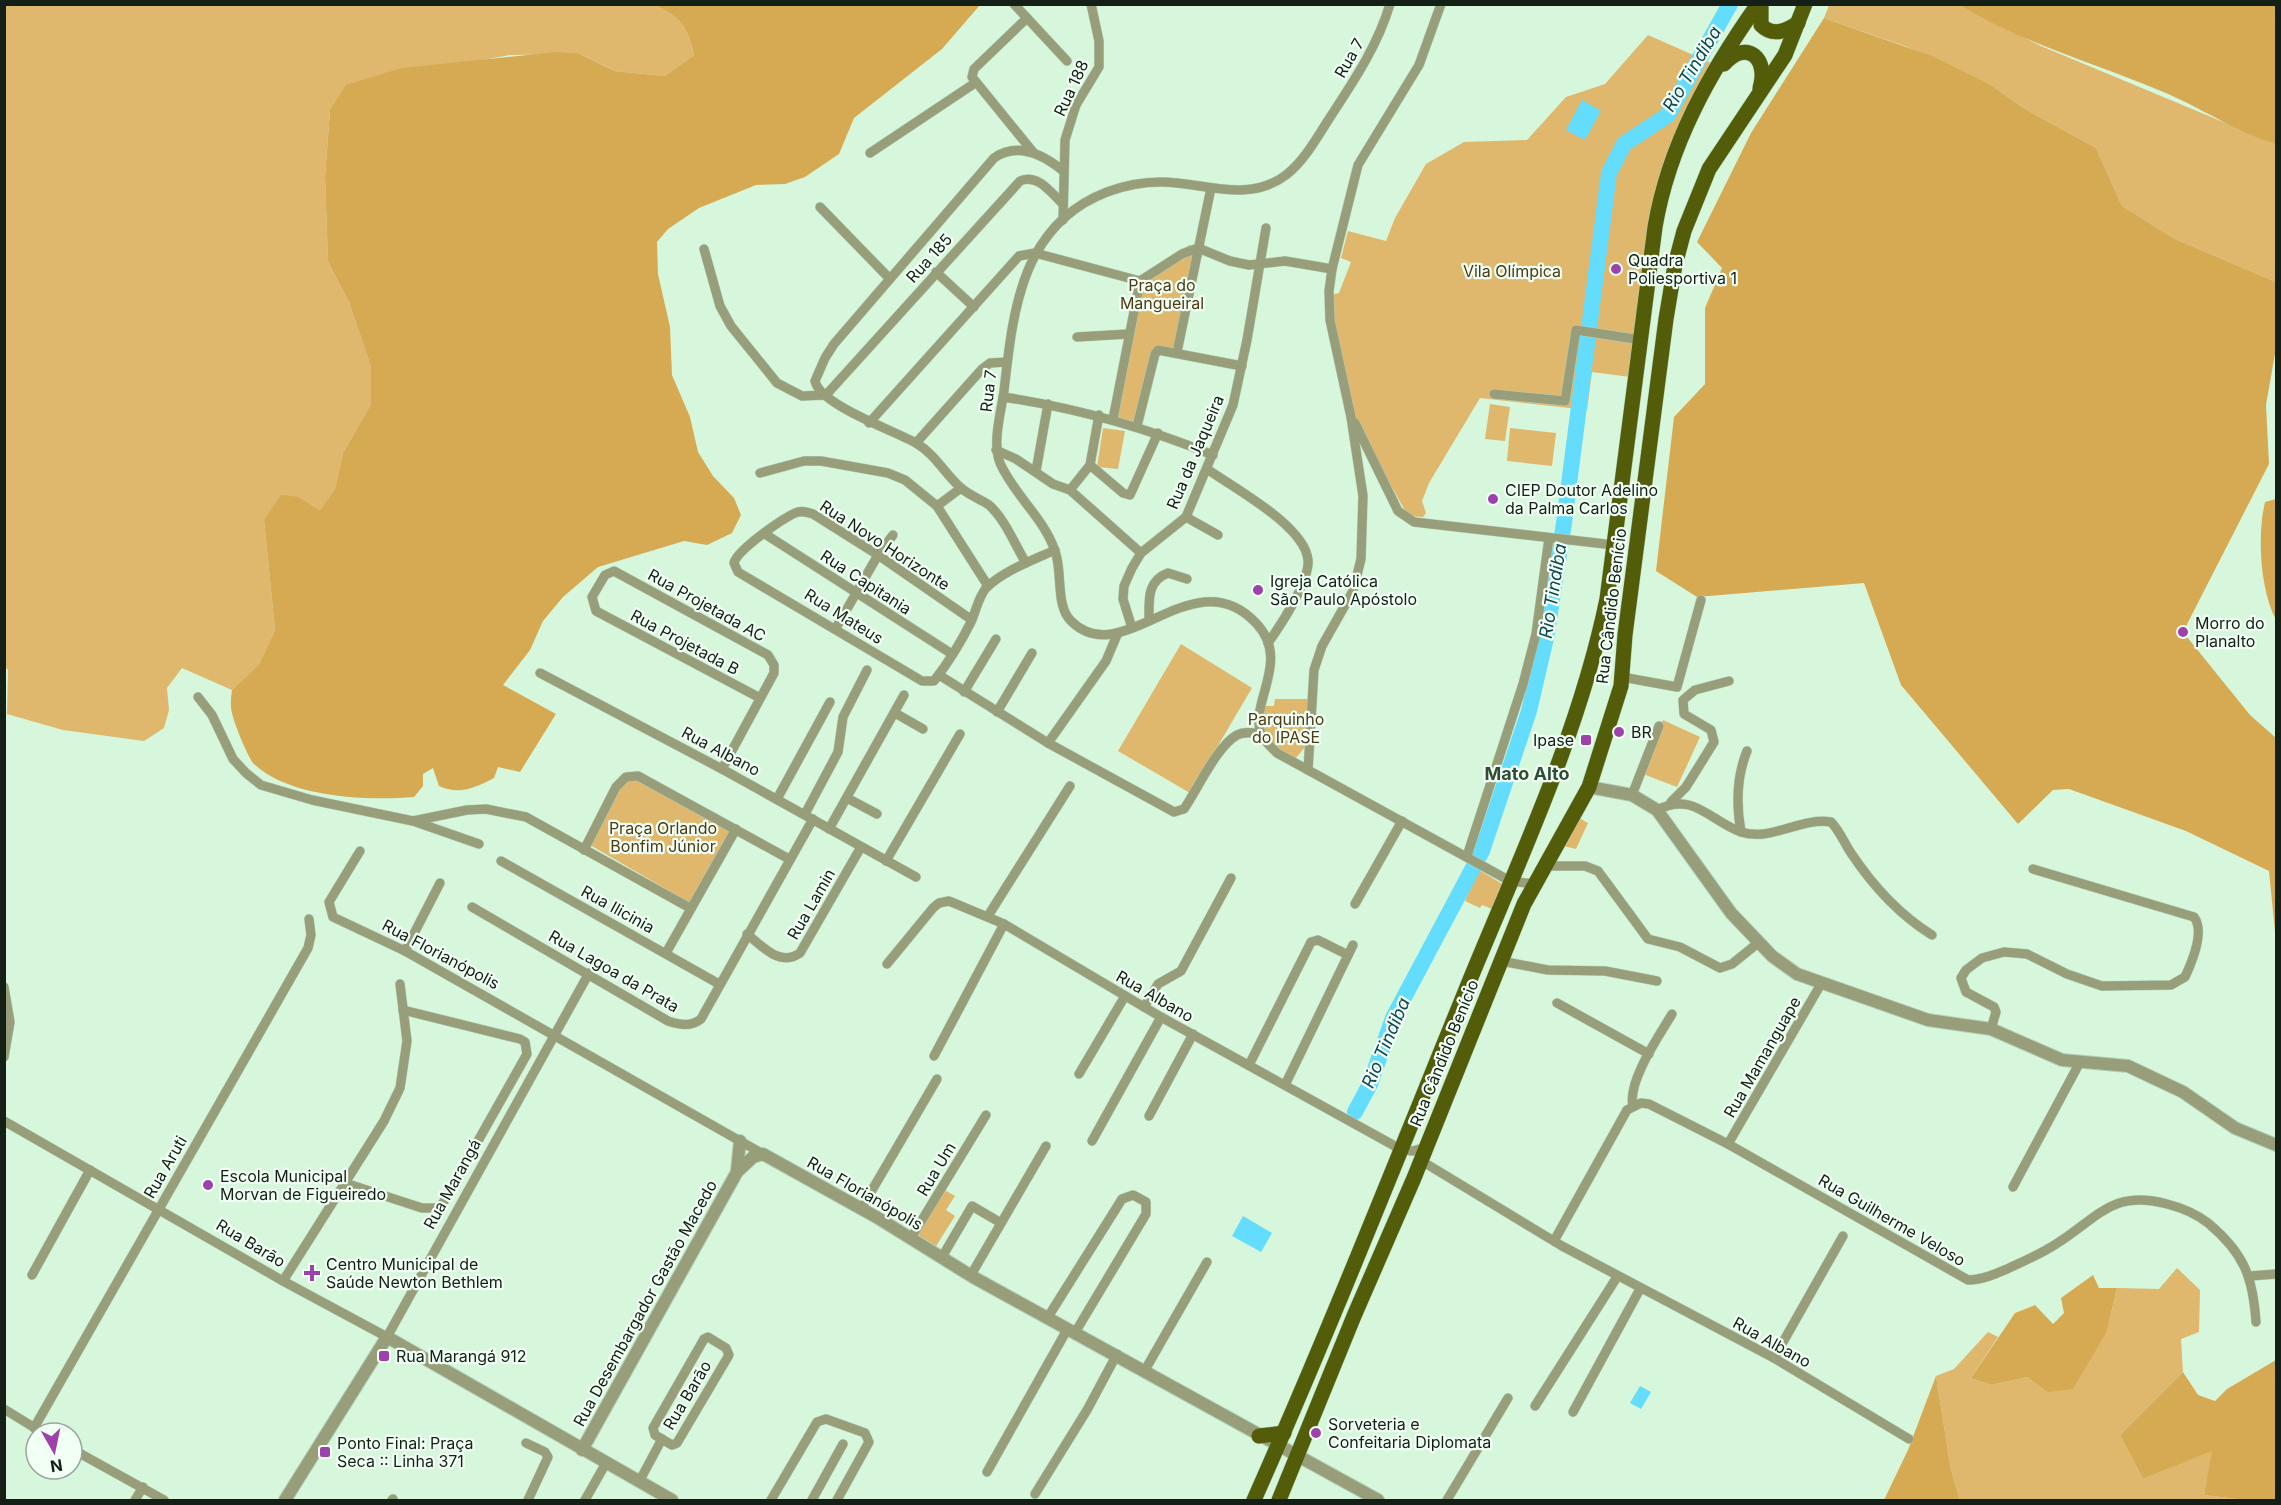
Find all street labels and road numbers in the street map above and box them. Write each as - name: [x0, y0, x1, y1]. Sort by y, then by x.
- street label: Rua 7: [1330, 35, 1368, 81]
- street label: Rua 188: [1049, 57, 1093, 119]
- street label: Rua 185: [902, 229, 956, 287]
- street label: Rua 7: [975, 369, 1001, 413]
- street label: Rua da Jaqueira: [1162, 392, 1228, 512]
- street label: Rua Novo Horizonte: [816, 495, 954, 595]
- street label: Rua Cândido Benício: [1592, 527, 1630, 685]
- street label: Rua Capitania: [817, 545, 915, 619]
- street label: Rua Projetada AC: [645, 564, 769, 646]
- street label: Rua Mateus: [801, 584, 887, 648]
- street label: Rua Projetada B: [627, 605, 743, 679]
- street label: Rua Albano: [678, 722, 764, 780]
- street label: Rua Lamin: [783, 865, 839, 943]
- street label: Rua Ilicinia: [578, 881, 658, 937]
- street label: Rua Florianópolis: [379, 915, 503, 993]
- street label: Rua Lagoa da Prata: [545, 926, 683, 1016]
- street label: Rua Albano: [1113, 966, 1197, 1026]
- street label: Rua Cândido Benício: [1405, 977, 1483, 1129]
- street label: Rua Mamanguape: [1719, 993, 1805, 1121]
- street label: Rua Aruti: [139, 1132, 191, 1202]
- street label: Rua Marangá: [419, 1135, 485, 1233]
- street label: Rua Um: [912, 1138, 960, 1200]
- street label: Rua Florianópolis: [804, 1152, 926, 1234]
- street label: Rua Guilherme Veloso: [1815, 1170, 1969, 1270]
- street label: Rua Desembargador Gastão Macedo: [569, 1176, 721, 1430]
- street label: Rua Barão: [213, 1215, 289, 1271]
- street label: Rua Albano: [1729, 1312, 1815, 1372]
- street label: Rua Barão: [659, 1357, 715, 1433]

